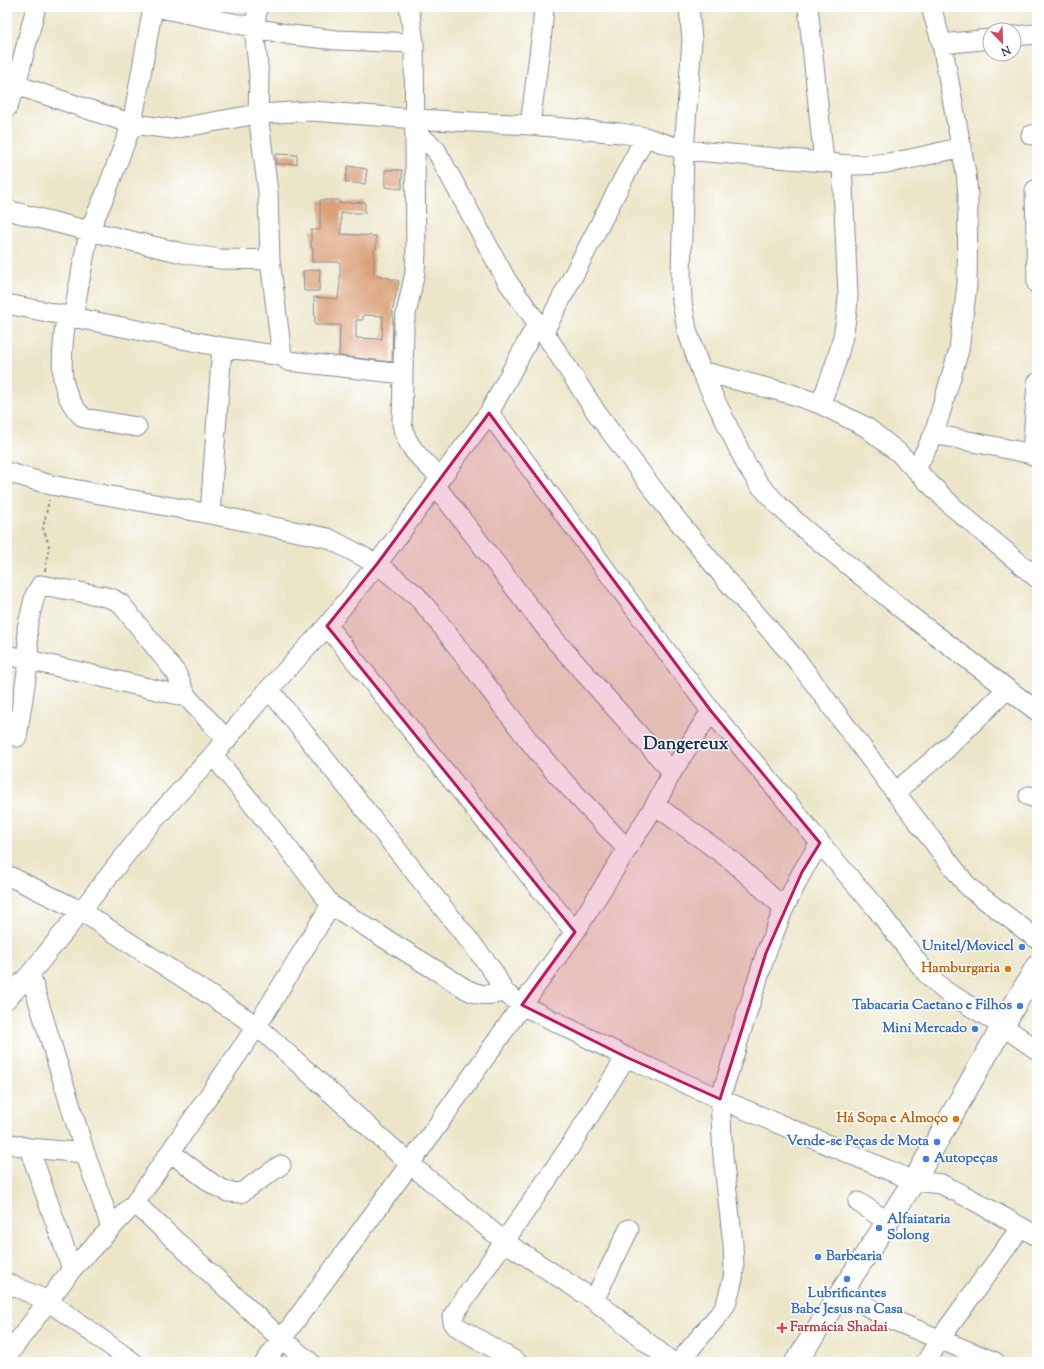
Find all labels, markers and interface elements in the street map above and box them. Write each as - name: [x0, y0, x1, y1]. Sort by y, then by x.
- north arrow: [982, 22, 1022, 62]
- text: N: [998, 41, 1014, 59]
- district label: Dangereux: [643, 732, 729, 758]
- place label: Unitel/Movicel: [922, 937, 1014, 957]
- marker: Unitel/Movicel: [1017, 942, 1027, 952]
- place label: Hamburgaria: [921, 959, 1001, 979]
- marker: Hamburgaria: [1003, 964, 1013, 974]
- place label: Tabacaria Caetano e Filhos: [852, 996, 1012, 1016]
- marker: Tabacaria Caetano e Filhos: [1015, 1001, 1025, 1011]
- place label: Mini Mercado: [882, 1019, 967, 1039]
- marker: Mini Mercado: [970, 1024, 980, 1034]
- place label: Há Sopa e Almoço: [837, 1109, 948, 1129]
- marker: Há Sopa e Almoço: [951, 1114, 961, 1124]
- place label: Vende-se Peças de Mota: [787, 1132, 930, 1152]
- marker: Vende-se Peças de Mota: [932, 1137, 942, 1147]
- place label: Autopeças: [934, 1149, 998, 1169]
- marker: Autopeças: [921, 1154, 931, 1164]
- place label: Alfaiataria Solong: [887, 1210, 951, 1246]
- marker: Alfaiataria Solong: [874, 1223, 884, 1233]
- place label: Barbearia: [826, 1247, 883, 1267]
- marker: Barbearia: [813, 1252, 823, 1262]
- marker: Lubrificantes Babe Jesus na Casa: [842, 1274, 852, 1284]
- place label: Lubrificantes Babe Jesus na Casa: [791, 1284, 904, 1320]
- place label: Farmácia Shadai: [790, 1318, 888, 1338]
- marker: Farmácia Shadai: [777, 1323, 787, 1333]

